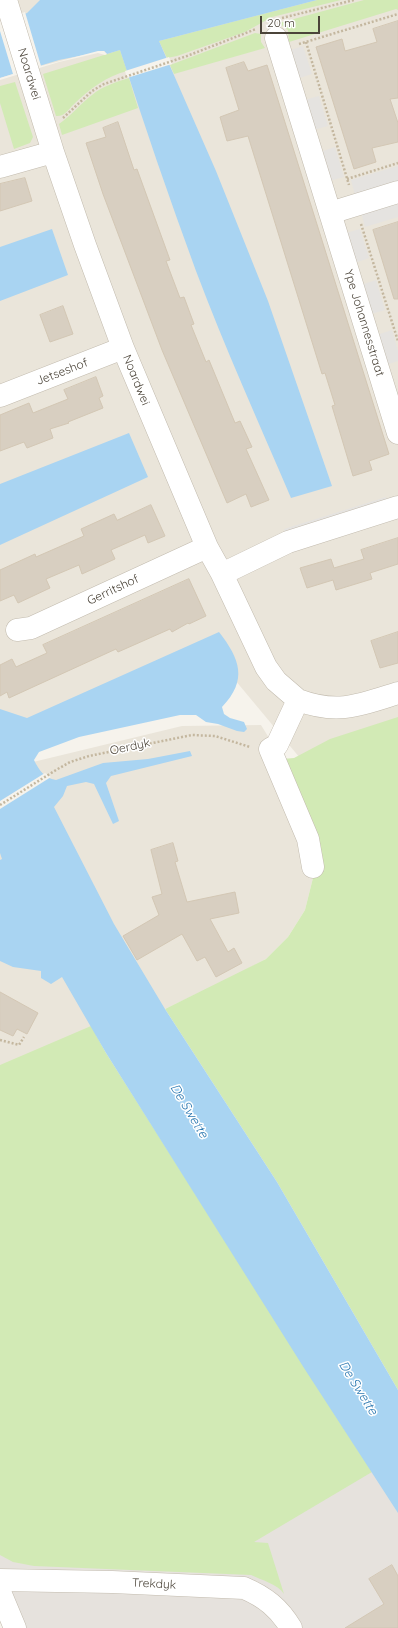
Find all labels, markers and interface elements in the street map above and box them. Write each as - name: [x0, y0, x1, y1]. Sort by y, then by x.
- scale bar: [262, 8, 322, 34]
- text: 20 m: [267, 15, 295, 30]
- street label: Noardwei: [14, 46, 44, 102]
- street label: Ype Johannesstraat: [341, 268, 387, 378]
- street label: Noardwei: [119, 353, 153, 407]
- street label: Jetseshof: [34, 356, 90, 388]
- street label: Gerritshof: [85, 572, 141, 608]
- street label: Oerdyk: [108, 736, 152, 758]
- water label: De Swette: [167, 1081, 211, 1141]
- water label: De Swette: [335, 1358, 381, 1418]
- street label: Trekdyk: [131, 1576, 177, 1592]

